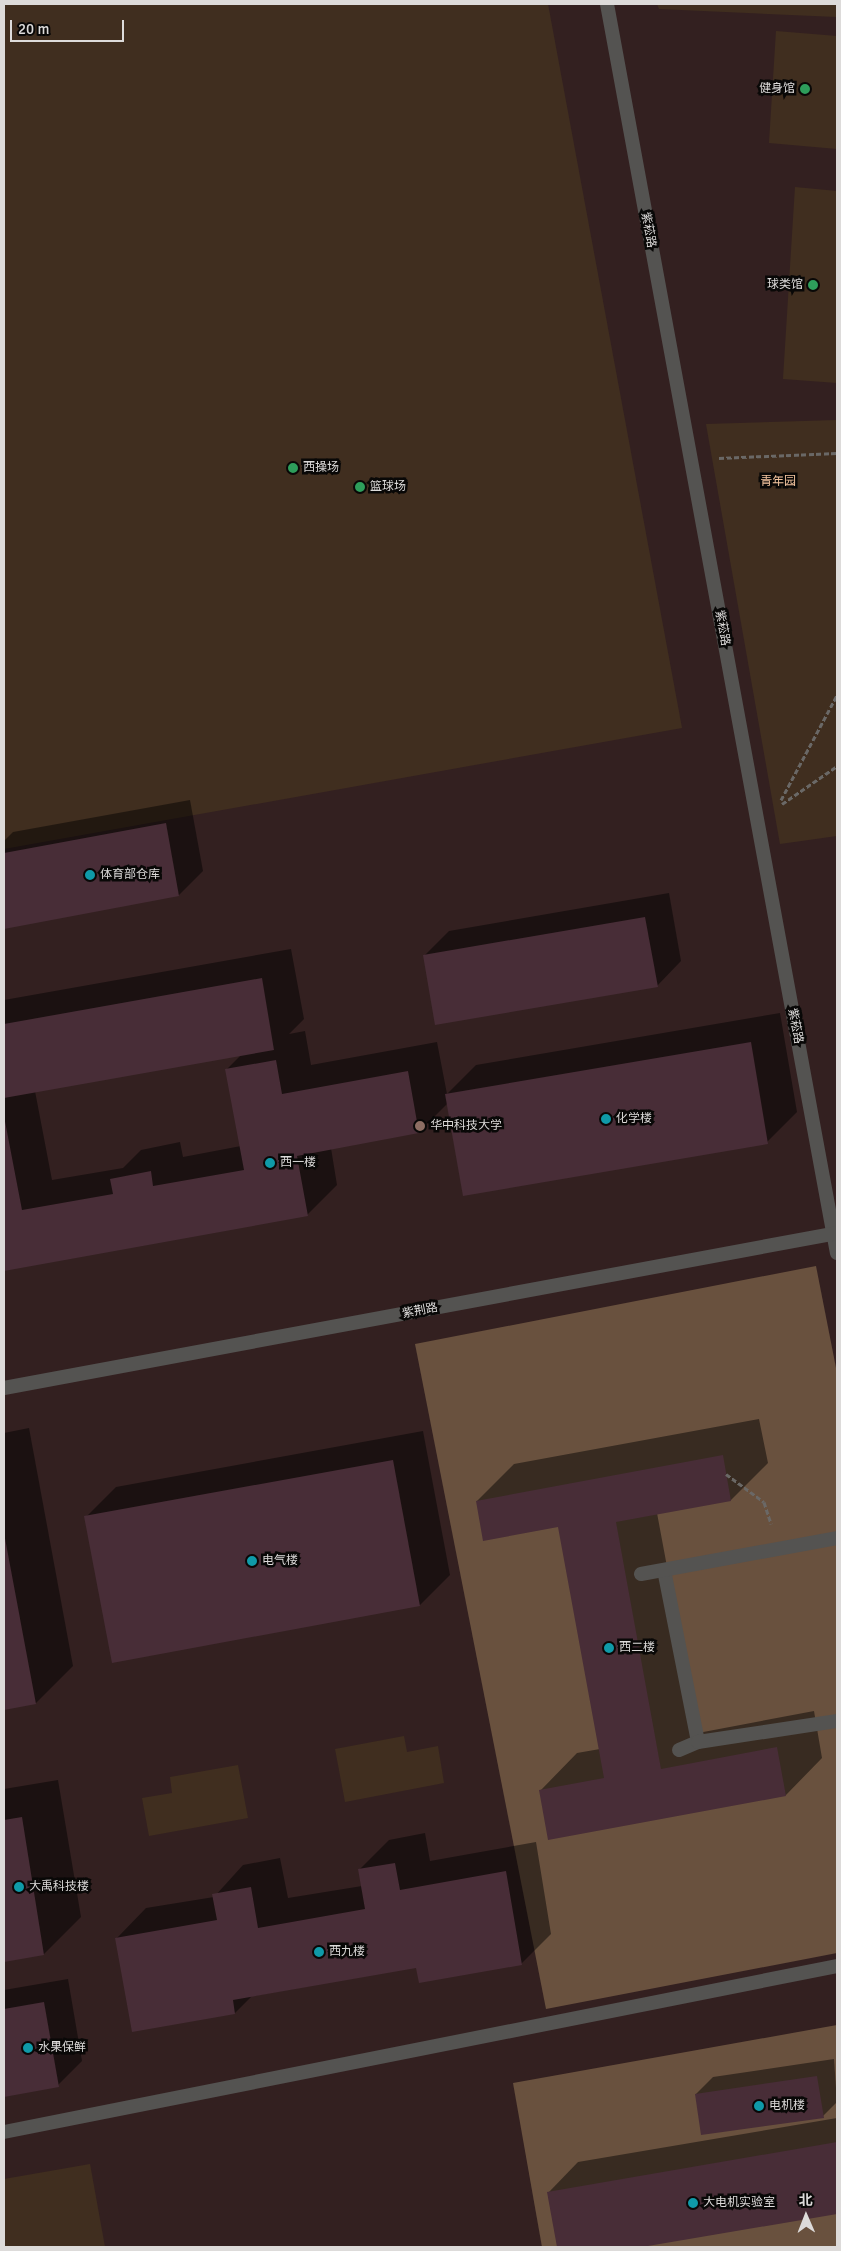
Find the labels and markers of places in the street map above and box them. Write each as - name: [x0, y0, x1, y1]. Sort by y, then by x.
- place label: 健身馆: [759, 82, 795, 96]
- marker: 健身馆: [799, 83, 811, 95]
- place label: 球类馆: [767, 278, 803, 292]
- marker: 球类馆: [807, 279, 819, 291]
- place label: 西操场: [303, 461, 339, 475]
- marker: 西操场: [287, 462, 299, 474]
- place label: 篮球场: [370, 480, 406, 494]
- marker: 篮球场: [354, 481, 366, 493]
- place label: 体育部仓库: [100, 868, 160, 882]
- marker: 体育部仓库: [84, 869, 96, 881]
- place label: 化学楼: [616, 1112, 652, 1126]
- marker: 化学楼: [600, 1113, 612, 1125]
- place label: 华中科技大学: [430, 1119, 502, 1133]
- marker: 华中科技大学: [414, 1120, 426, 1132]
- place label: 西一楼: [280, 1156, 316, 1170]
- marker: 西一楼: [264, 1157, 276, 1169]
- place label: 电气楼: [262, 1554, 298, 1568]
- marker: 电气楼: [246, 1555, 258, 1567]
- place label: 西二楼: [619, 1641, 655, 1655]
- marker: 西二楼: [603, 1642, 615, 1654]
- place label: 大禹科技楼: [29, 1880, 89, 1894]
- marker: 大禹科技楼: [13, 1881, 25, 1893]
- place label: 西九楼: [329, 1945, 365, 1959]
- marker: 西九楼: [313, 1946, 325, 1958]
- place label: 水果保鲜: [38, 2041, 86, 2055]
- marker: 水果保鲜: [22, 2042, 34, 2054]
- place label: 电机楼: [769, 2099, 805, 2113]
- marker: 电机楼: [753, 2100, 765, 2112]
- place label: 大电机实验室: [703, 2196, 775, 2210]
- marker: 大电机实验室: [687, 2197, 699, 2209]

